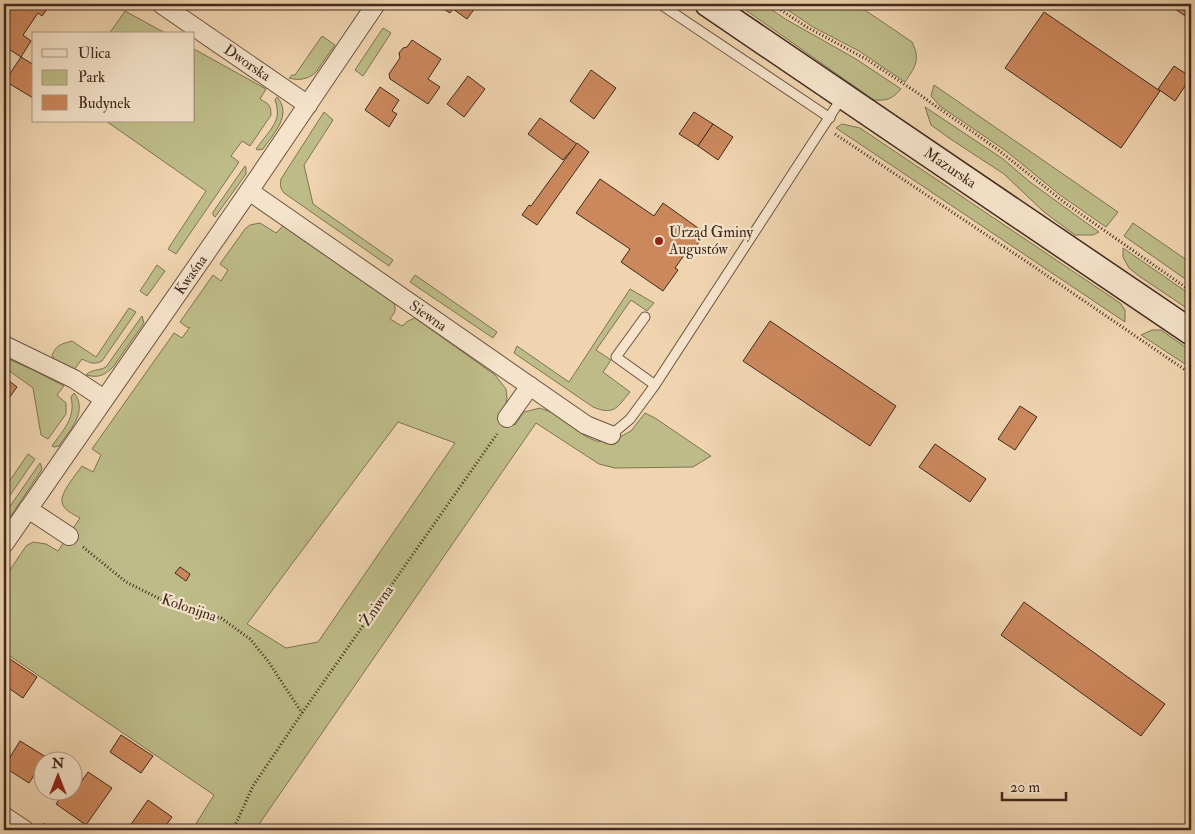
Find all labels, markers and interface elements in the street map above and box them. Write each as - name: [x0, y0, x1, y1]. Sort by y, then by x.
- legend: [32, 32, 195, 122]
- street label: Dworska: [220, 40, 275, 86]
- text: Ulica: [78, 44, 111, 63]
- text: Park: [78, 68, 105, 87]
- text: Budynek: [78, 94, 131, 113]
- street label: Mazurska: [920, 143, 981, 193]
- place label: Urząd Gminy Augustów: [668, 223, 754, 259]
- marker: Urząd Gminy Augustów: [653, 235, 665, 247]
- street label: Kwaśna: [170, 251, 212, 299]
- street label: Siewna: [406, 296, 451, 336]
- street label: Żniwna: [354, 580, 398, 630]
- street label: Kolonijna: [159, 590, 220, 627]
- north arrow: [32, 752, 82, 802]
- text: N: [51, 755, 65, 772]
- scale bar: [1002, 769, 1066, 801]
- text: 20 m: [1010, 778, 1040, 797]

